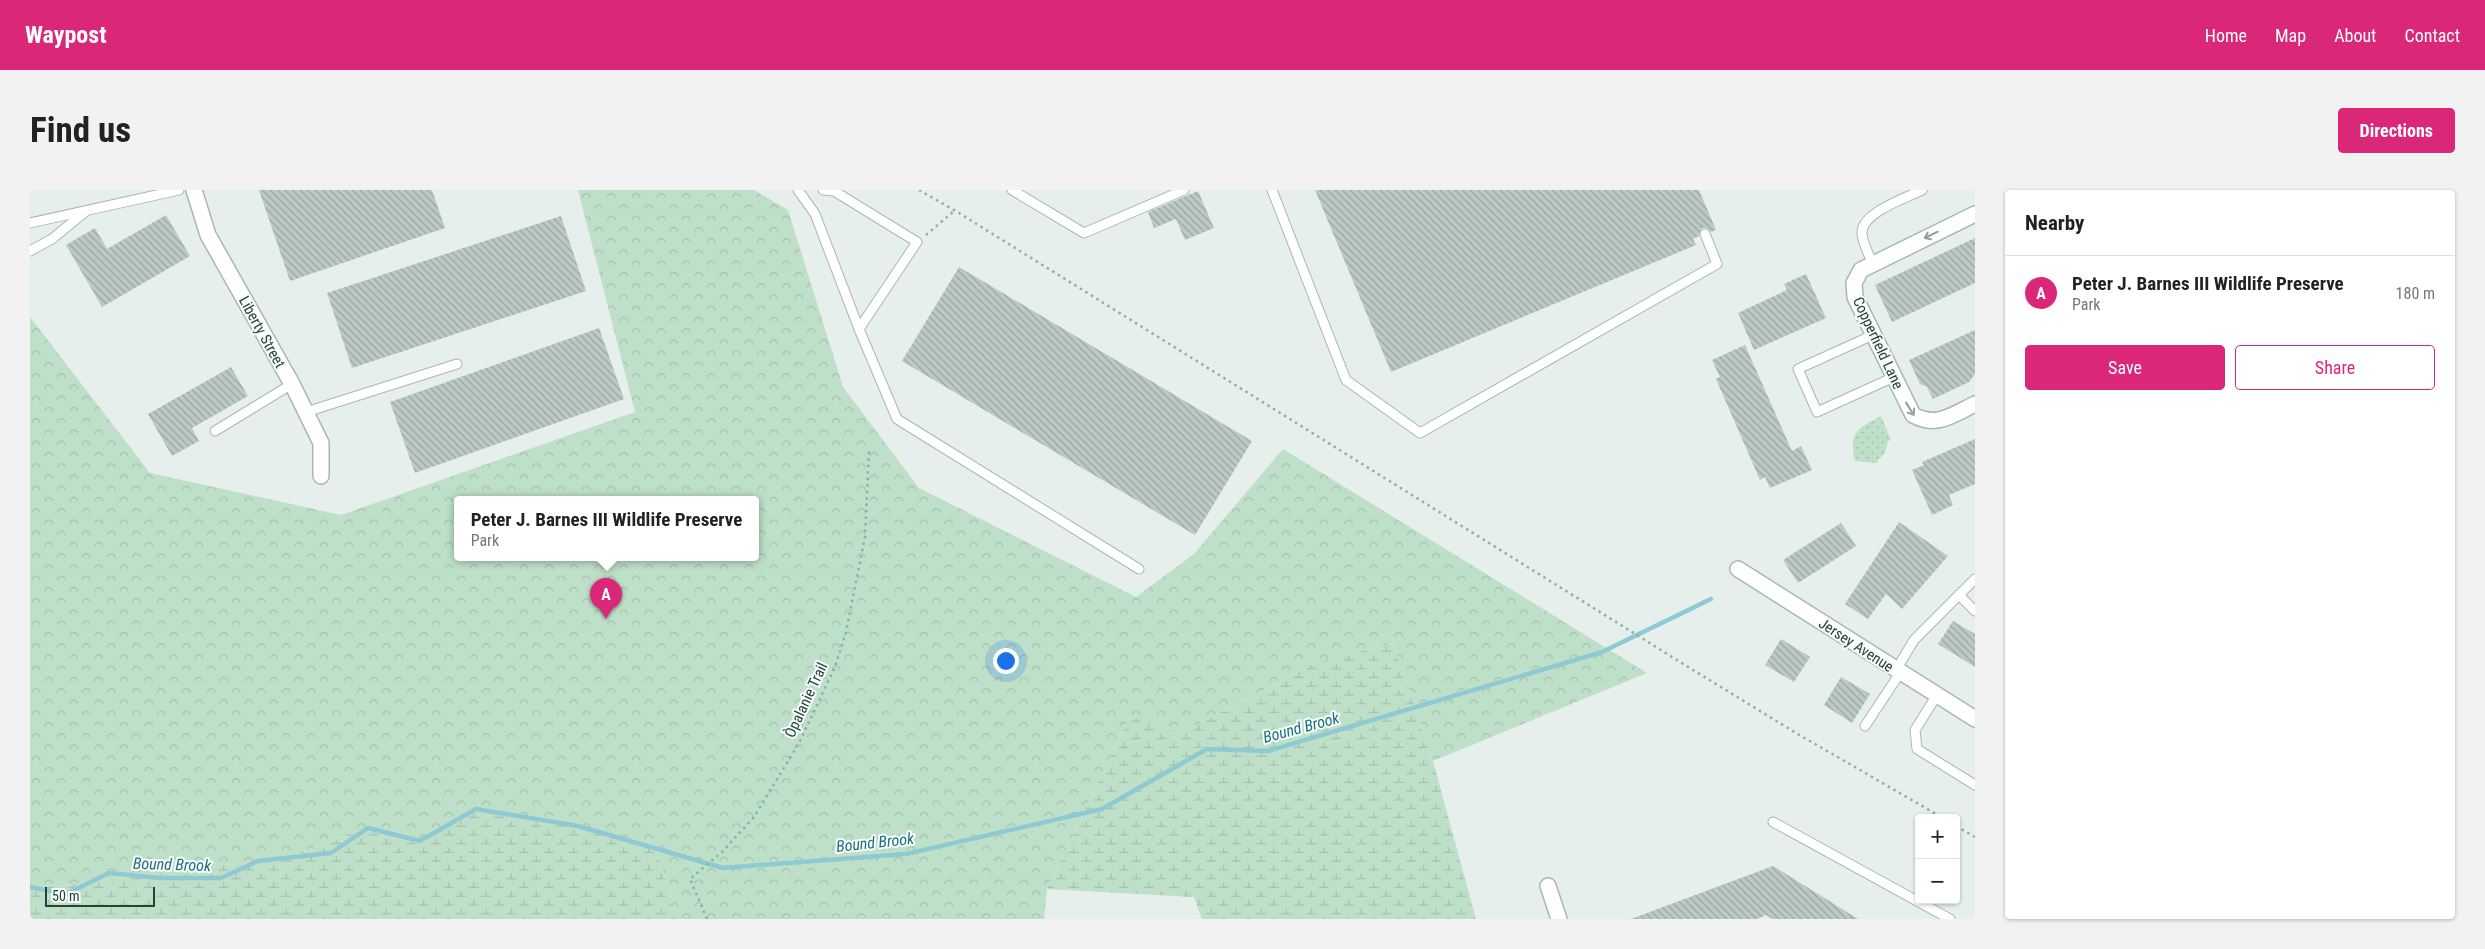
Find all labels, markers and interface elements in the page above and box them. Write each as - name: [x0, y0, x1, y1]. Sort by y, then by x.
- text: Waypost: [25, 21, 107, 49]
- text: Home: [2205, 25, 2247, 46]
- text: Map: [2275, 25, 2306, 46]
- text: About: [2334, 25, 2376, 46]
- text: Contact: [2404, 25, 2460, 46]
- button: Directions: [2338, 108, 2455, 153]
- text: Find us: [30, 110, 131, 151]
- text: Nearby: [2025, 211, 2084, 235]
- one-way arrow: [1924, 231, 1939, 241]
- text: Peter J. Barnes III Wildlife Preserve: [2072, 272, 2344, 295]
- text: A: [2036, 284, 2046, 303]
- text: 180 m: [2396, 284, 2435, 303]
- street label: Liberty Street: [235, 293, 289, 371]
- street label: Copperfield Lane: [1849, 294, 1907, 392]
- text: Park: [2072, 295, 2101, 314]
- button: Save: [2025, 345, 2225, 390]
- button: Share: [2235, 345, 2435, 390]
- one-way arrow: [1905, 402, 1916, 416]
- popup: [454, 496, 759, 561]
- text: Peter J. Barnes III Wildlife Preserve: [471, 508, 742, 531]
- text: Park: [471, 531, 499, 550]
- pin: A: [590, 578, 622, 619]
- street label: Jersey Avenue: [1815, 614, 1897, 676]
- your location: [993, 648, 1019, 674]
- street label: Òpalanie Trail: [781, 660, 831, 740]
- water label: Bound Brook: [1261, 708, 1342, 747]
- map controls: [1915, 814, 1960, 904]
- button: +: [1915, 814, 1960, 859]
- water label: Bound Brook: [835, 829, 916, 856]
- water label: Bound Brook: [133, 854, 212, 875]
- button: −: [1915, 859, 1960, 904]
- scale bar: [45, 884, 155, 907]
- text: 50 m: [52, 888, 80, 904]

